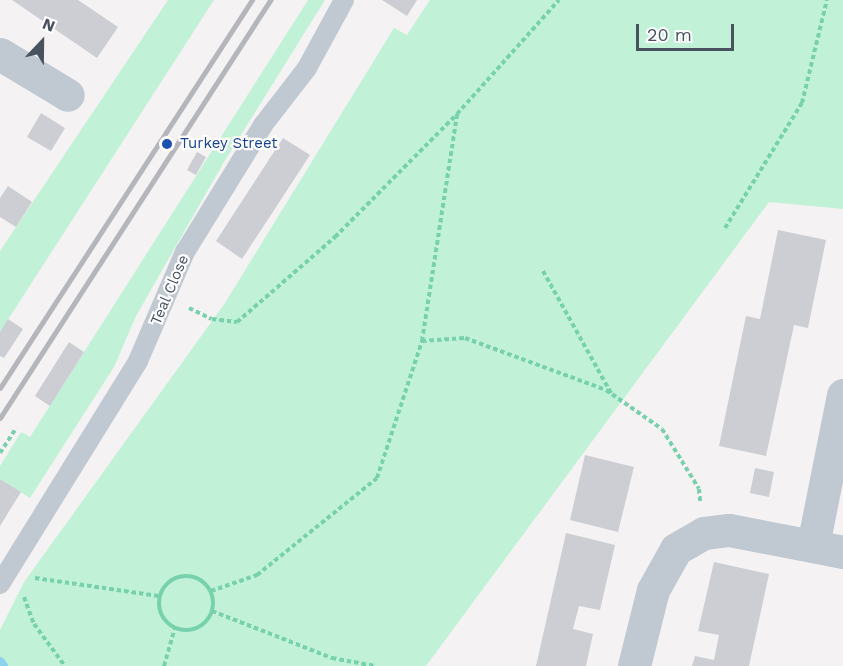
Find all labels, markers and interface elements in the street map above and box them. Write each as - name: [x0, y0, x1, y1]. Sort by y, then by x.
- north arrow: [12, 12, 72, 72]
- scale bar: [639, 12, 736, 50]
- text: N: [40, 14, 58, 36]
- text: 20 m: [647, 24, 692, 45]
- marker: Turkey Street: [158, 135, 176, 153]
- place label: Turkey Street: [180, 135, 278, 153]
- street label: Teal Close: [147, 252, 193, 328]

